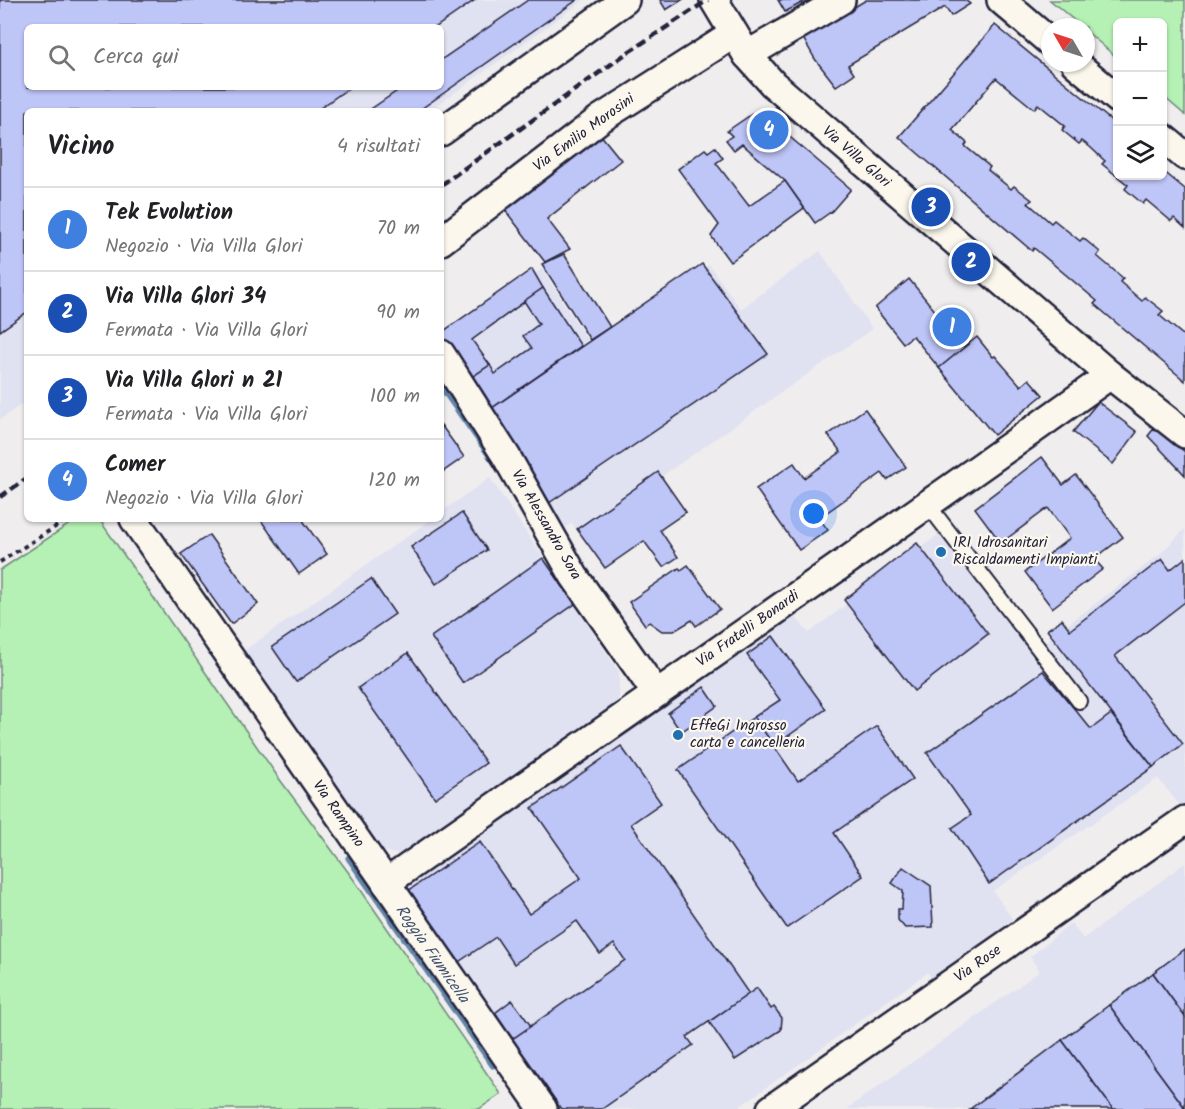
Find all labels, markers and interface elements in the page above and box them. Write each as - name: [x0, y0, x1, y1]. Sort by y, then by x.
- north arrow: [1041, 18, 1095, 72]
- map controls: [1113, 18, 1167, 180]
- button: +: [1113, 18, 1167, 72]
- search box: [24, 24, 444, 90]
- text: Cerca qui: [93, 40, 179, 75]
- icon: search: [45, 41, 78, 74]
- button: −: [1113, 72, 1167, 126]
- street label: Via Emilio Morosini: [528, 87, 641, 178]
- pin: 4: [750, 108, 788, 152]
- street label: Via Villa Glori: [816, 120, 897, 195]
- text: Vicino: [48, 126, 114, 168]
- button: layers: [1113, 126, 1167, 180]
- text: 4 risultati: [337, 131, 420, 163]
- pin: 3: [912, 184, 950, 230]
- text: Tek Evolution: [105, 196, 233, 231]
- text: 1: [64, 213, 71, 245]
- text: 70 m: [377, 213, 420, 245]
- text: Negozio · Via Villa Glori: [105, 231, 302, 263]
- pin: 2: [952, 240, 990, 284]
- text: Via Villa Glori 34: [105, 280, 266, 315]
- text: 2: [62, 297, 73, 329]
- text: 90 m: [376, 297, 420, 329]
- pin: 1: [932, 304, 972, 350]
- text: Fermata · Via Villa Glori: [105, 315, 307, 347]
- text: Via Villa Glori n 21: [105, 364, 282, 399]
- text: 3: [62, 381, 73, 413]
- text: 100 m: [370, 381, 420, 413]
- text: Fermata · Via Villa Glori: [105, 399, 307, 431]
- text: Comer: [105, 448, 165, 483]
- text: 4: [62, 465, 73, 497]
- text: 120 m: [368, 465, 420, 497]
- street label: Via Alessandro Sora: [505, 465, 587, 585]
- text: Negozio · Via Villa Glori: [105, 483, 302, 515]
- your location: [799, 499, 828, 528]
- place label: IRI Idrosanitari Riscaldamenti Impianti: [953, 531, 1099, 572]
- marker: IRI Idrosanitari Riscaldamenti Impianti: [934, 545, 948, 559]
- street label: Via Fratelli Bonardi: [691, 584, 806, 674]
- place label: EffeGi Ingrosso carta e cancelleria: [690, 714, 805, 755]
- marker: EffeGi Ingrosso carta e cancelleria: [671, 728, 685, 742]
- street label: Via Rampino: [306, 775, 370, 853]
- water label: Roggia Fiumicella: [389, 899, 476, 1010]
- street label: Via Rose: [949, 939, 1007, 989]

